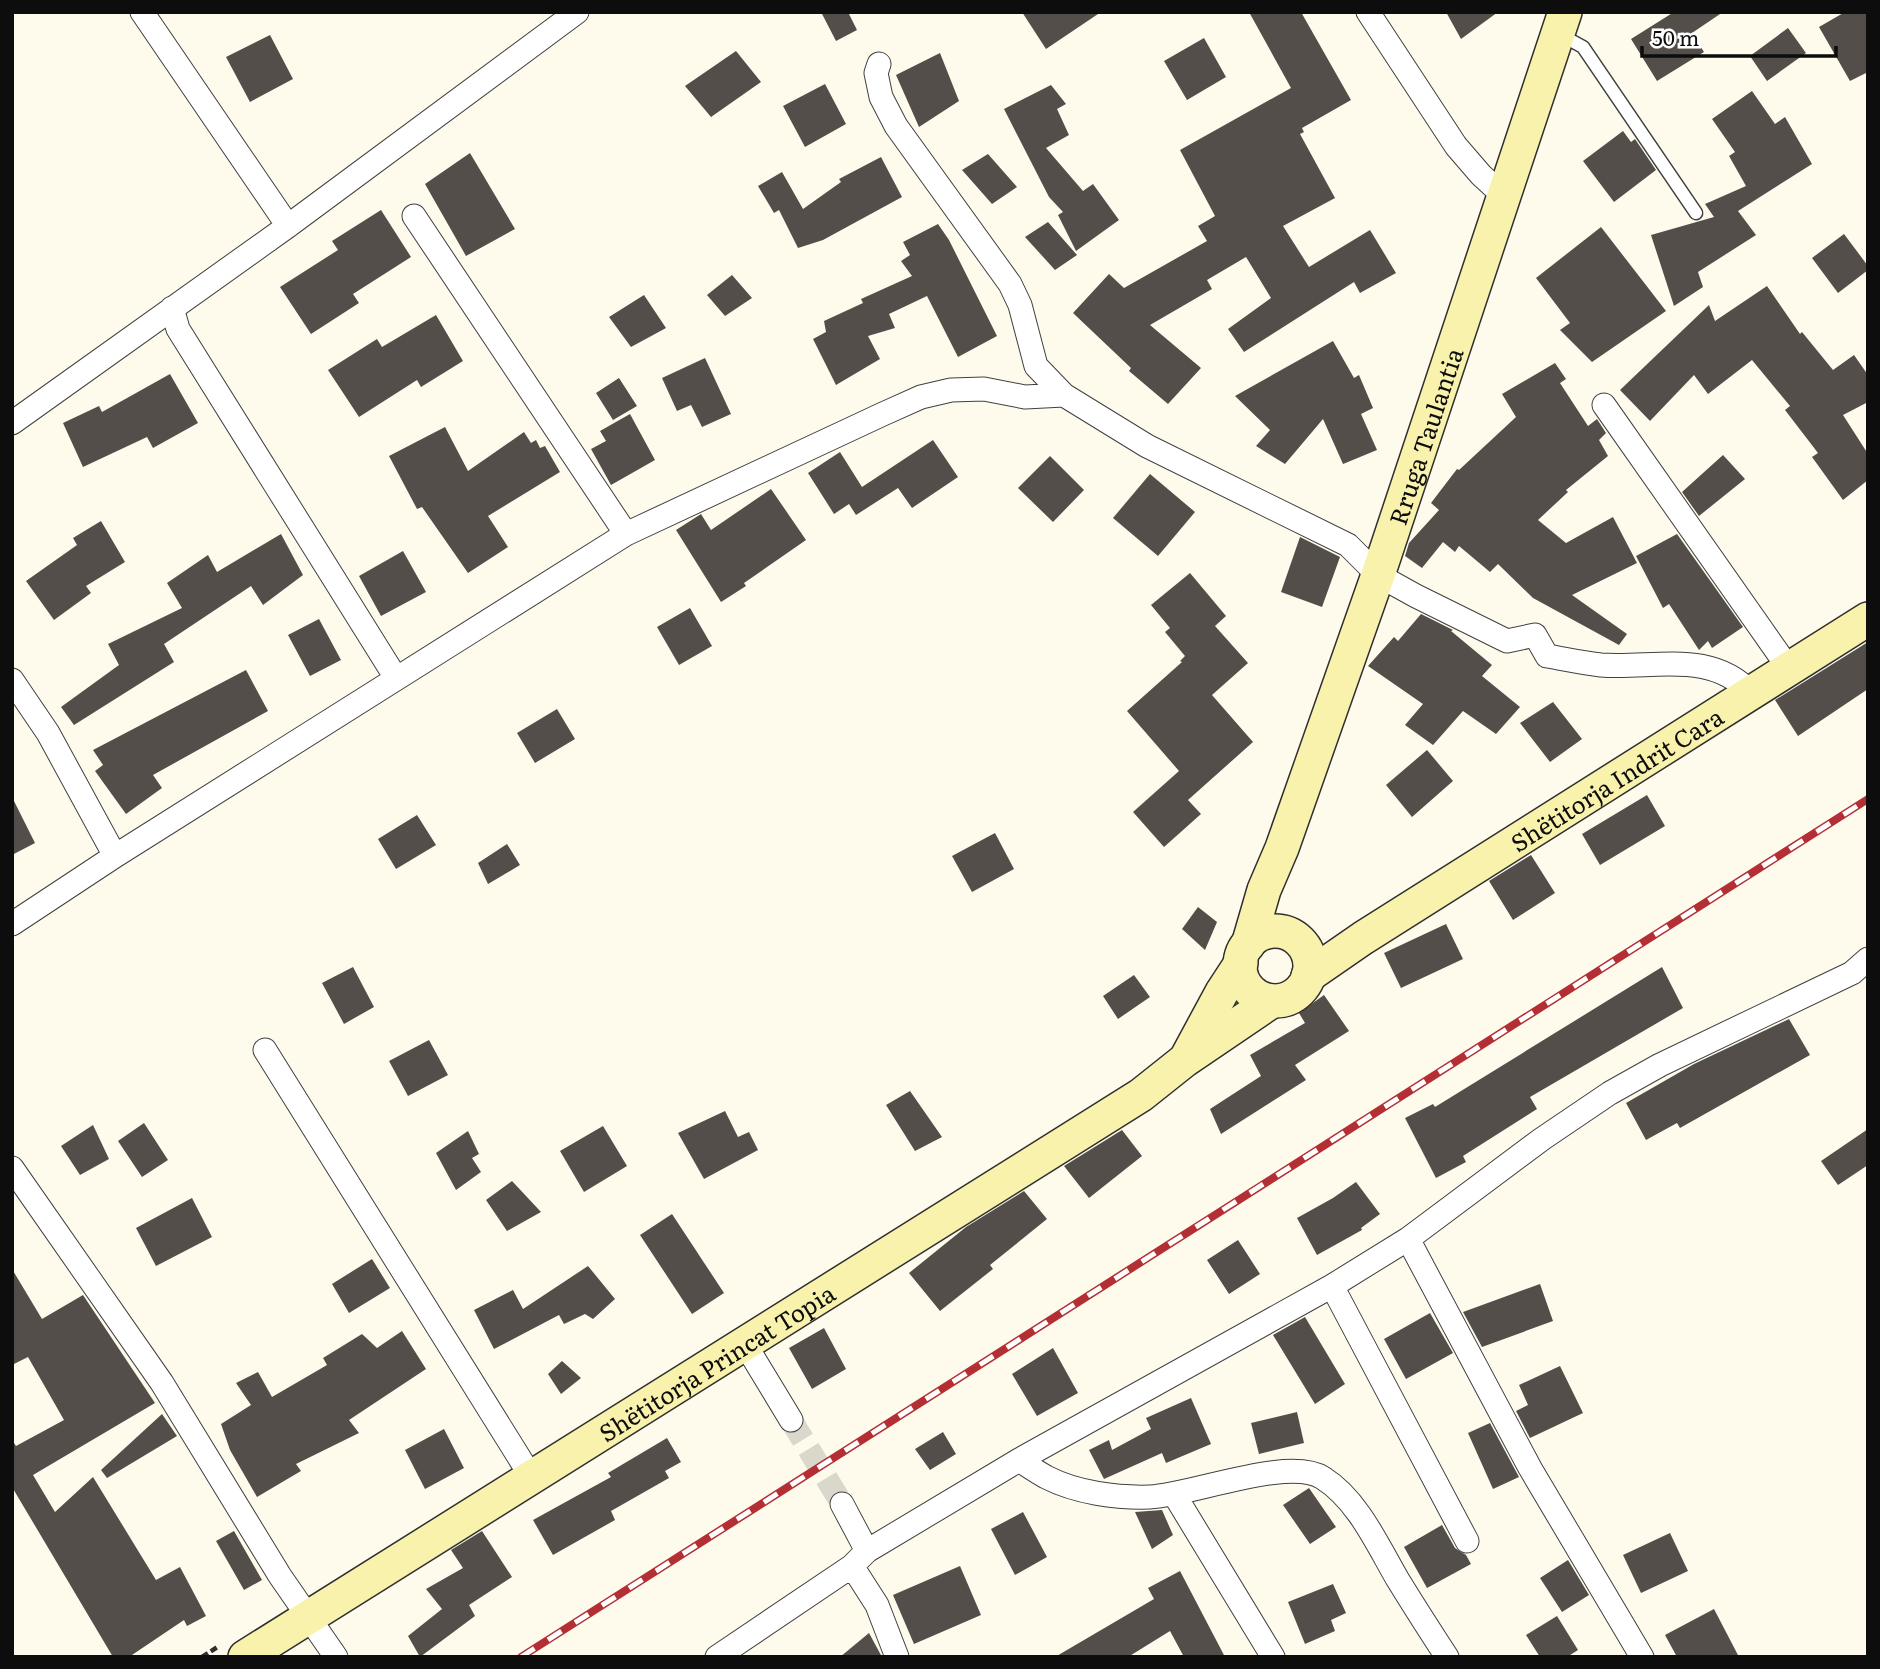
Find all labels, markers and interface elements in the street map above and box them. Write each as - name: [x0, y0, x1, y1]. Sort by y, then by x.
- scale bar: [1642, 14, 1836, 58]
- text: 50 m: [1652, 21, 1699, 52]
- street label: Rruga Taulantia: [1378, 343, 1470, 529]
- street label: Shëtitorja Indrit Cara: [1503, 698, 1729, 859]
- street label: Shëtitorja Princat Topia: [591, 1274, 841, 1449]

